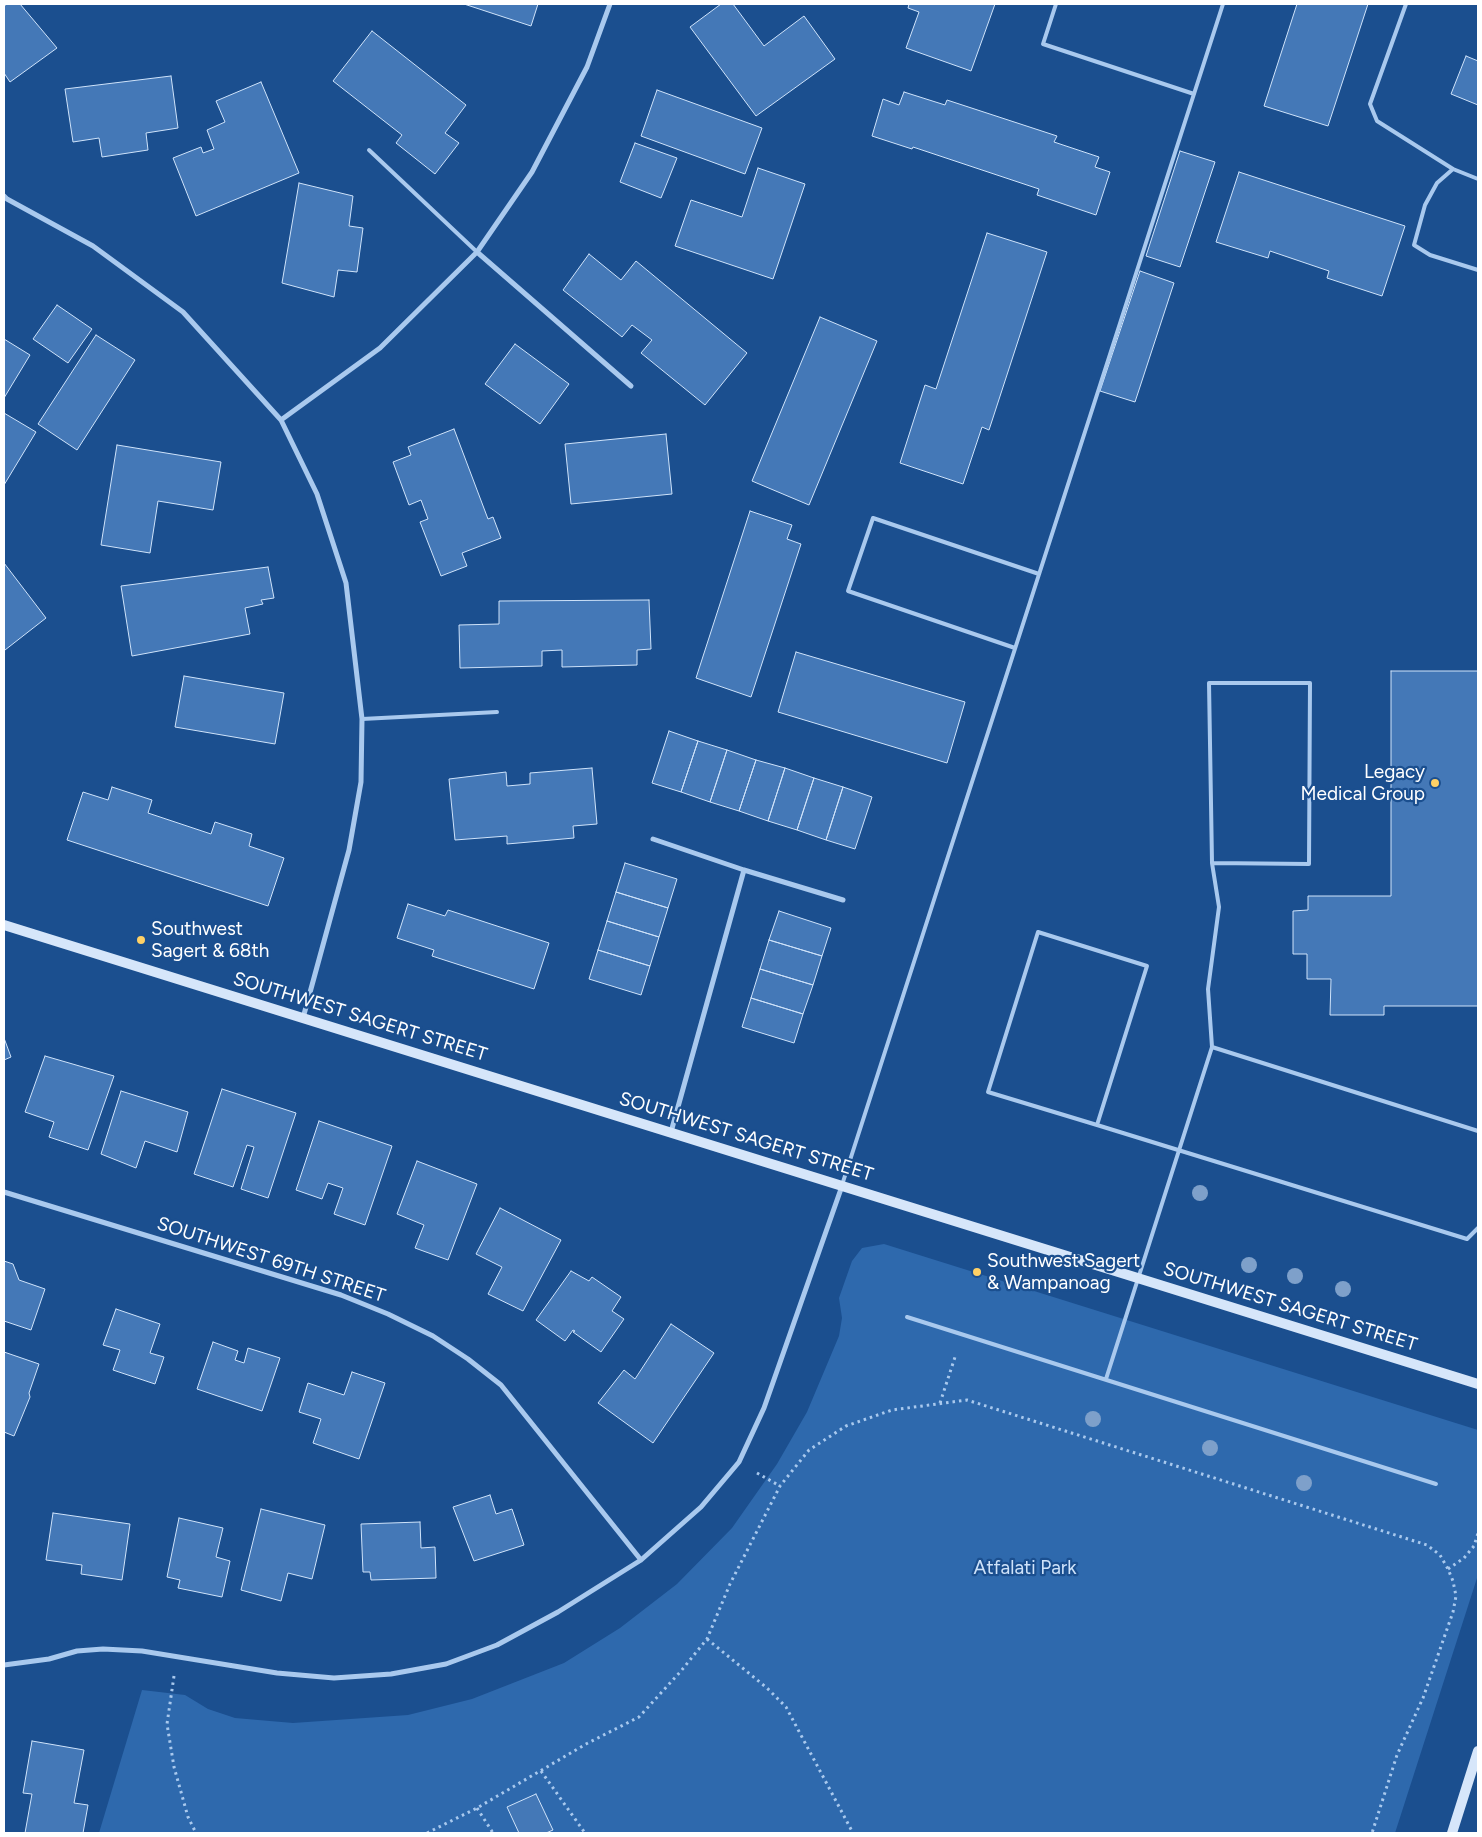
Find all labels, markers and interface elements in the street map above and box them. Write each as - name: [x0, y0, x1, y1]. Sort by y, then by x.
- place label: Legacy Medical Group: [1300, 761, 1425, 805]
- marker: Legacy Medical Group: [1429, 777, 1441, 789]
- place label: Southwest Sagert & 68th: [151, 918, 269, 962]
- marker: Southwest Sagert & 68th: [135, 934, 147, 946]
- street label: SOUTHWEST SAGERT STREET: [230, 967, 490, 1067]
- street label: SOUTHWEST SAGERT STREET: [616, 1087, 876, 1187]
- street label: SOUTHWEST 69TH STREET: [154, 1212, 388, 1308]
- place label: Southwest Sagert & Wampanoag: [987, 1250, 1140, 1294]
- street label: SOUTHWEST SAGERT STREET: [1160, 1257, 1420, 1357]
- marker: Southwest Sagert & Wampanoag: [971, 1266, 983, 1278]
- park label: Atfalati Park: [974, 1557, 1076, 1579]

